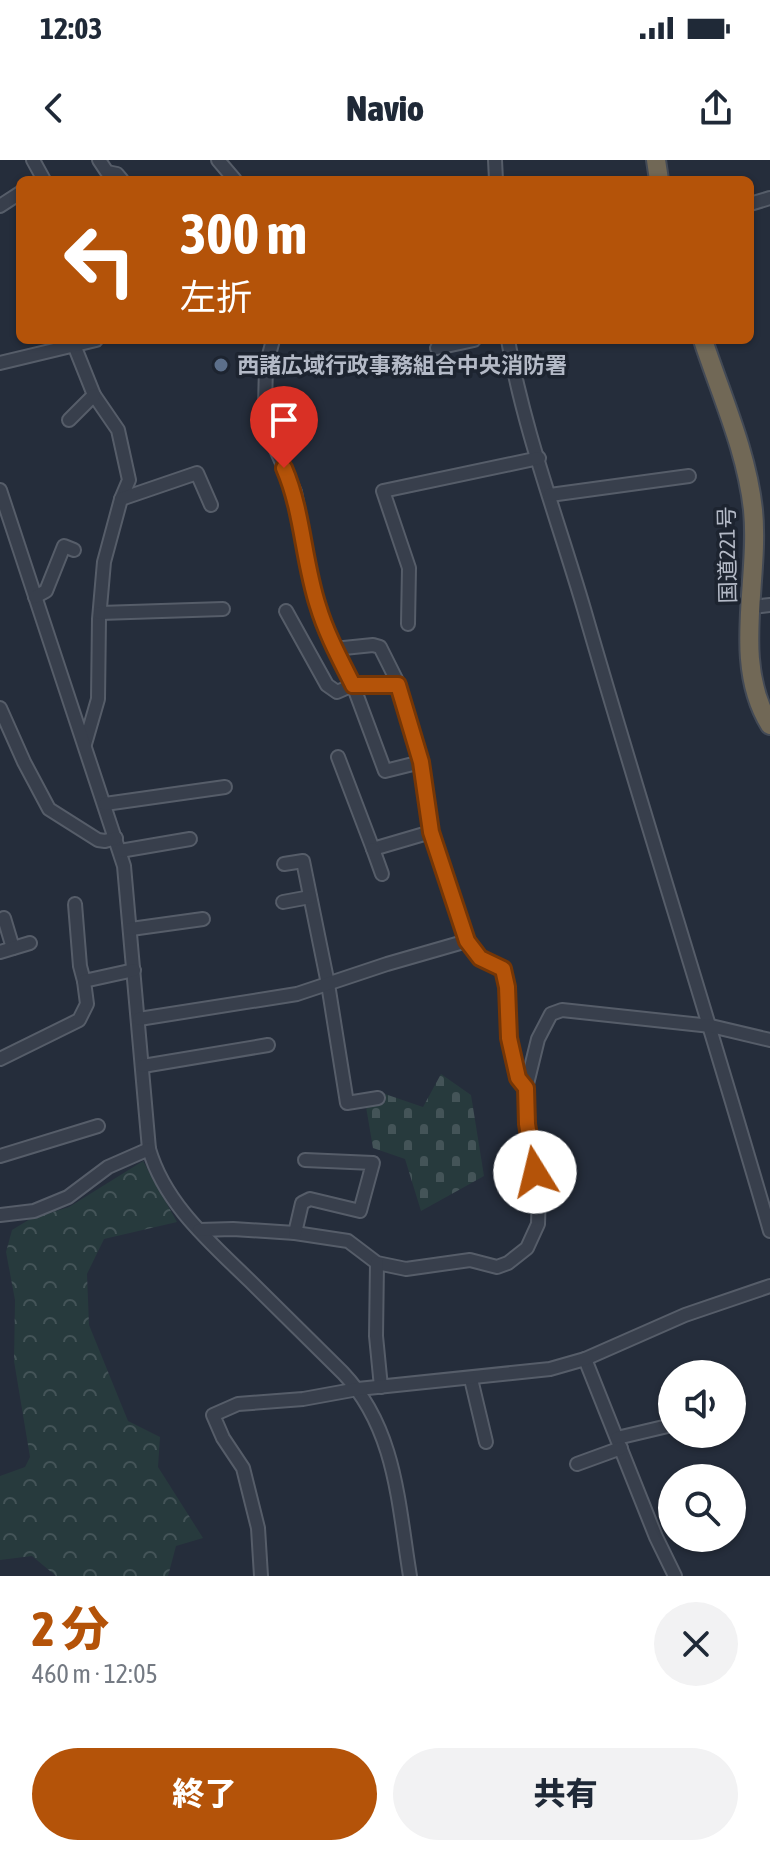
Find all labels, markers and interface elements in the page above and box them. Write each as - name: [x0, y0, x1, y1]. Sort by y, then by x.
- text: 12:03: [40, 11, 102, 45]
- icon: back: [32, 86, 76, 130]
- icon: share: [694, 86, 738, 130]
- text: Navio: [346, 87, 424, 129]
- text: 300 m: [180, 202, 307, 266]
- icon: left: [48, 208, 152, 312]
- text: 左折: [180, 276, 252, 318]
- place label: 西諸広域行政事務組合中央消防署: [237, 352, 567, 378]
- marker: 西諸広域行政事務組合中央消防署: [212, 356, 230, 374]
- pin: [250, 386, 318, 468]
- icon: arrive: [262, 398, 306, 442]
- street label: 国道221号: [713, 506, 741, 604]
- position arrow: [493, 1130, 577, 1214]
- map controls: [658, 1360, 746, 1552]
- button: sound: [658, 1360, 746, 1448]
- button: search: [658, 1464, 746, 1552]
- text: 2 分: [32, 1601, 109, 1656]
- button: close: [654, 1602, 738, 1686]
- text: 460 m · 12:05: [32, 1659, 158, 1689]
- button: 終了: [32, 1748, 377, 1840]
- button: 共有: [393, 1748, 738, 1840]

